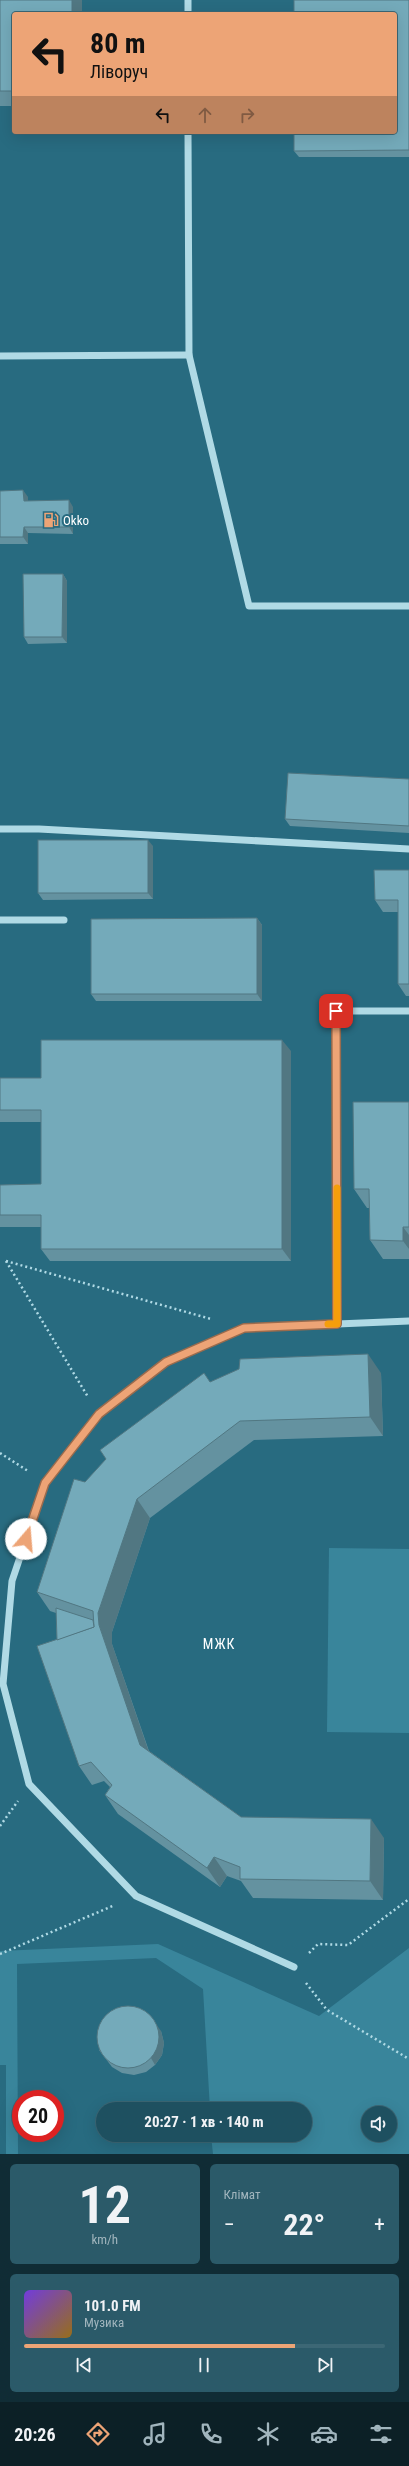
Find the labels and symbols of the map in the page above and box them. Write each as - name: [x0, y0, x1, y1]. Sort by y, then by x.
- fuel station icon: Okko: [42, 511, 60, 529]
- place label: Okko: [63, 513, 89, 528]
- pin: [319, 994, 353, 1028]
- position arrow: [5, 1518, 47, 1560]
- district label: МЖК: [203, 1636, 235, 1652]
- speed limit sign: 20: [12, 2090, 64, 2142]

